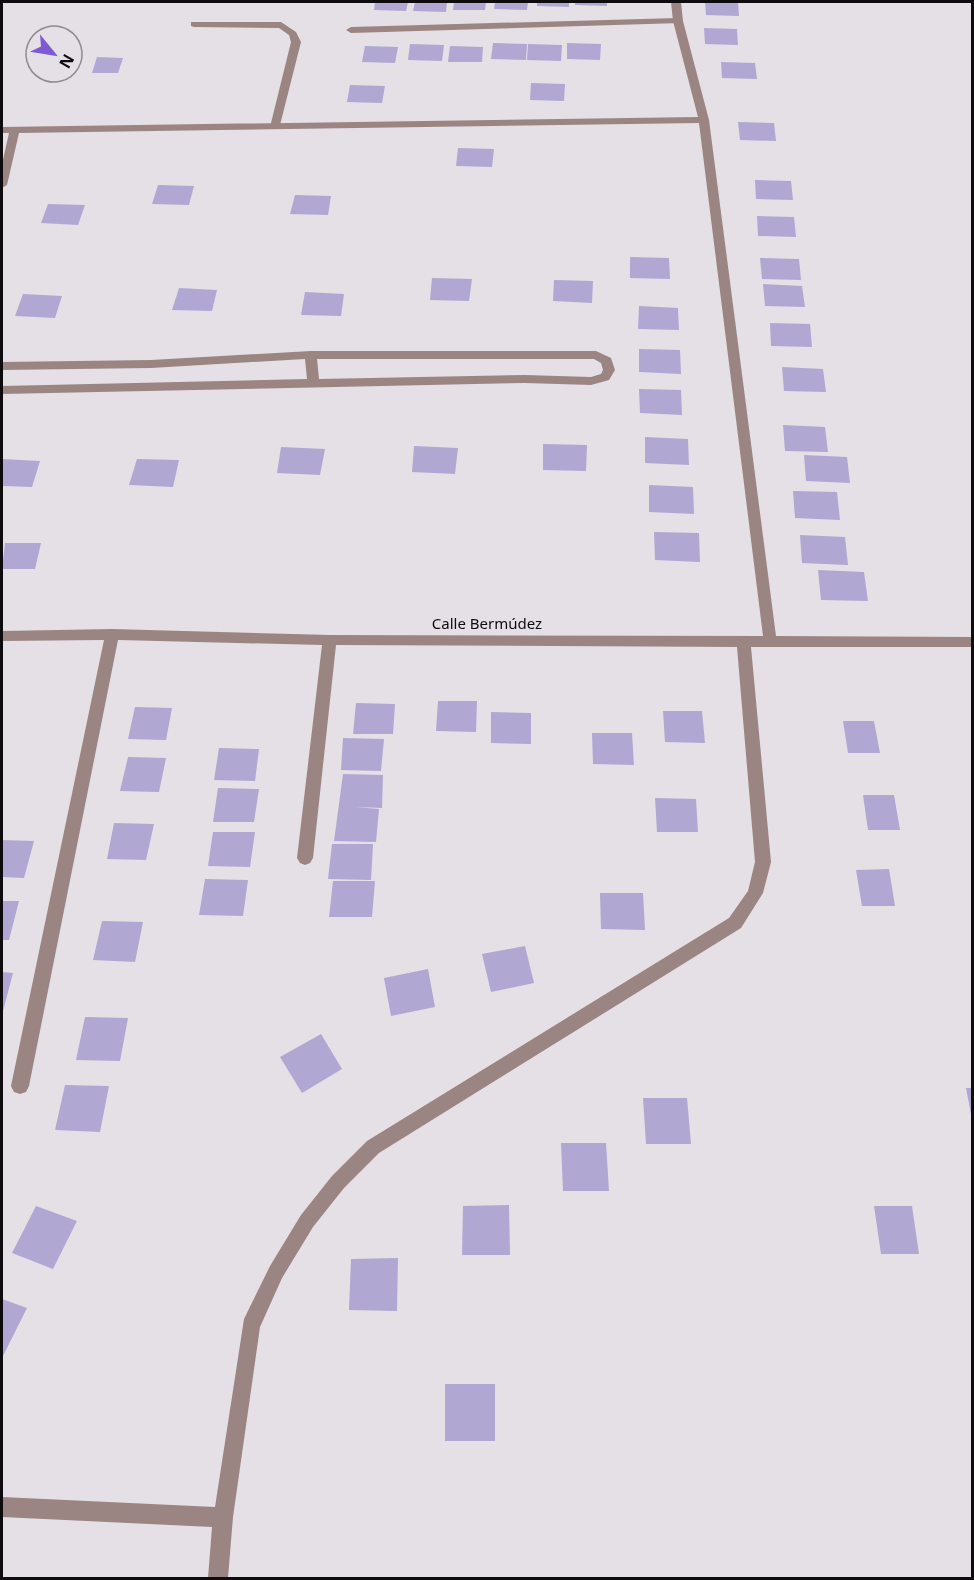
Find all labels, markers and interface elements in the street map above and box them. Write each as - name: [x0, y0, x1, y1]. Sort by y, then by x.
- north arrow: [24, 24, 84, 84]
- text: N: [54, 50, 80, 73]
- street label: Calle Bermúdez: [432, 613, 542, 633]

